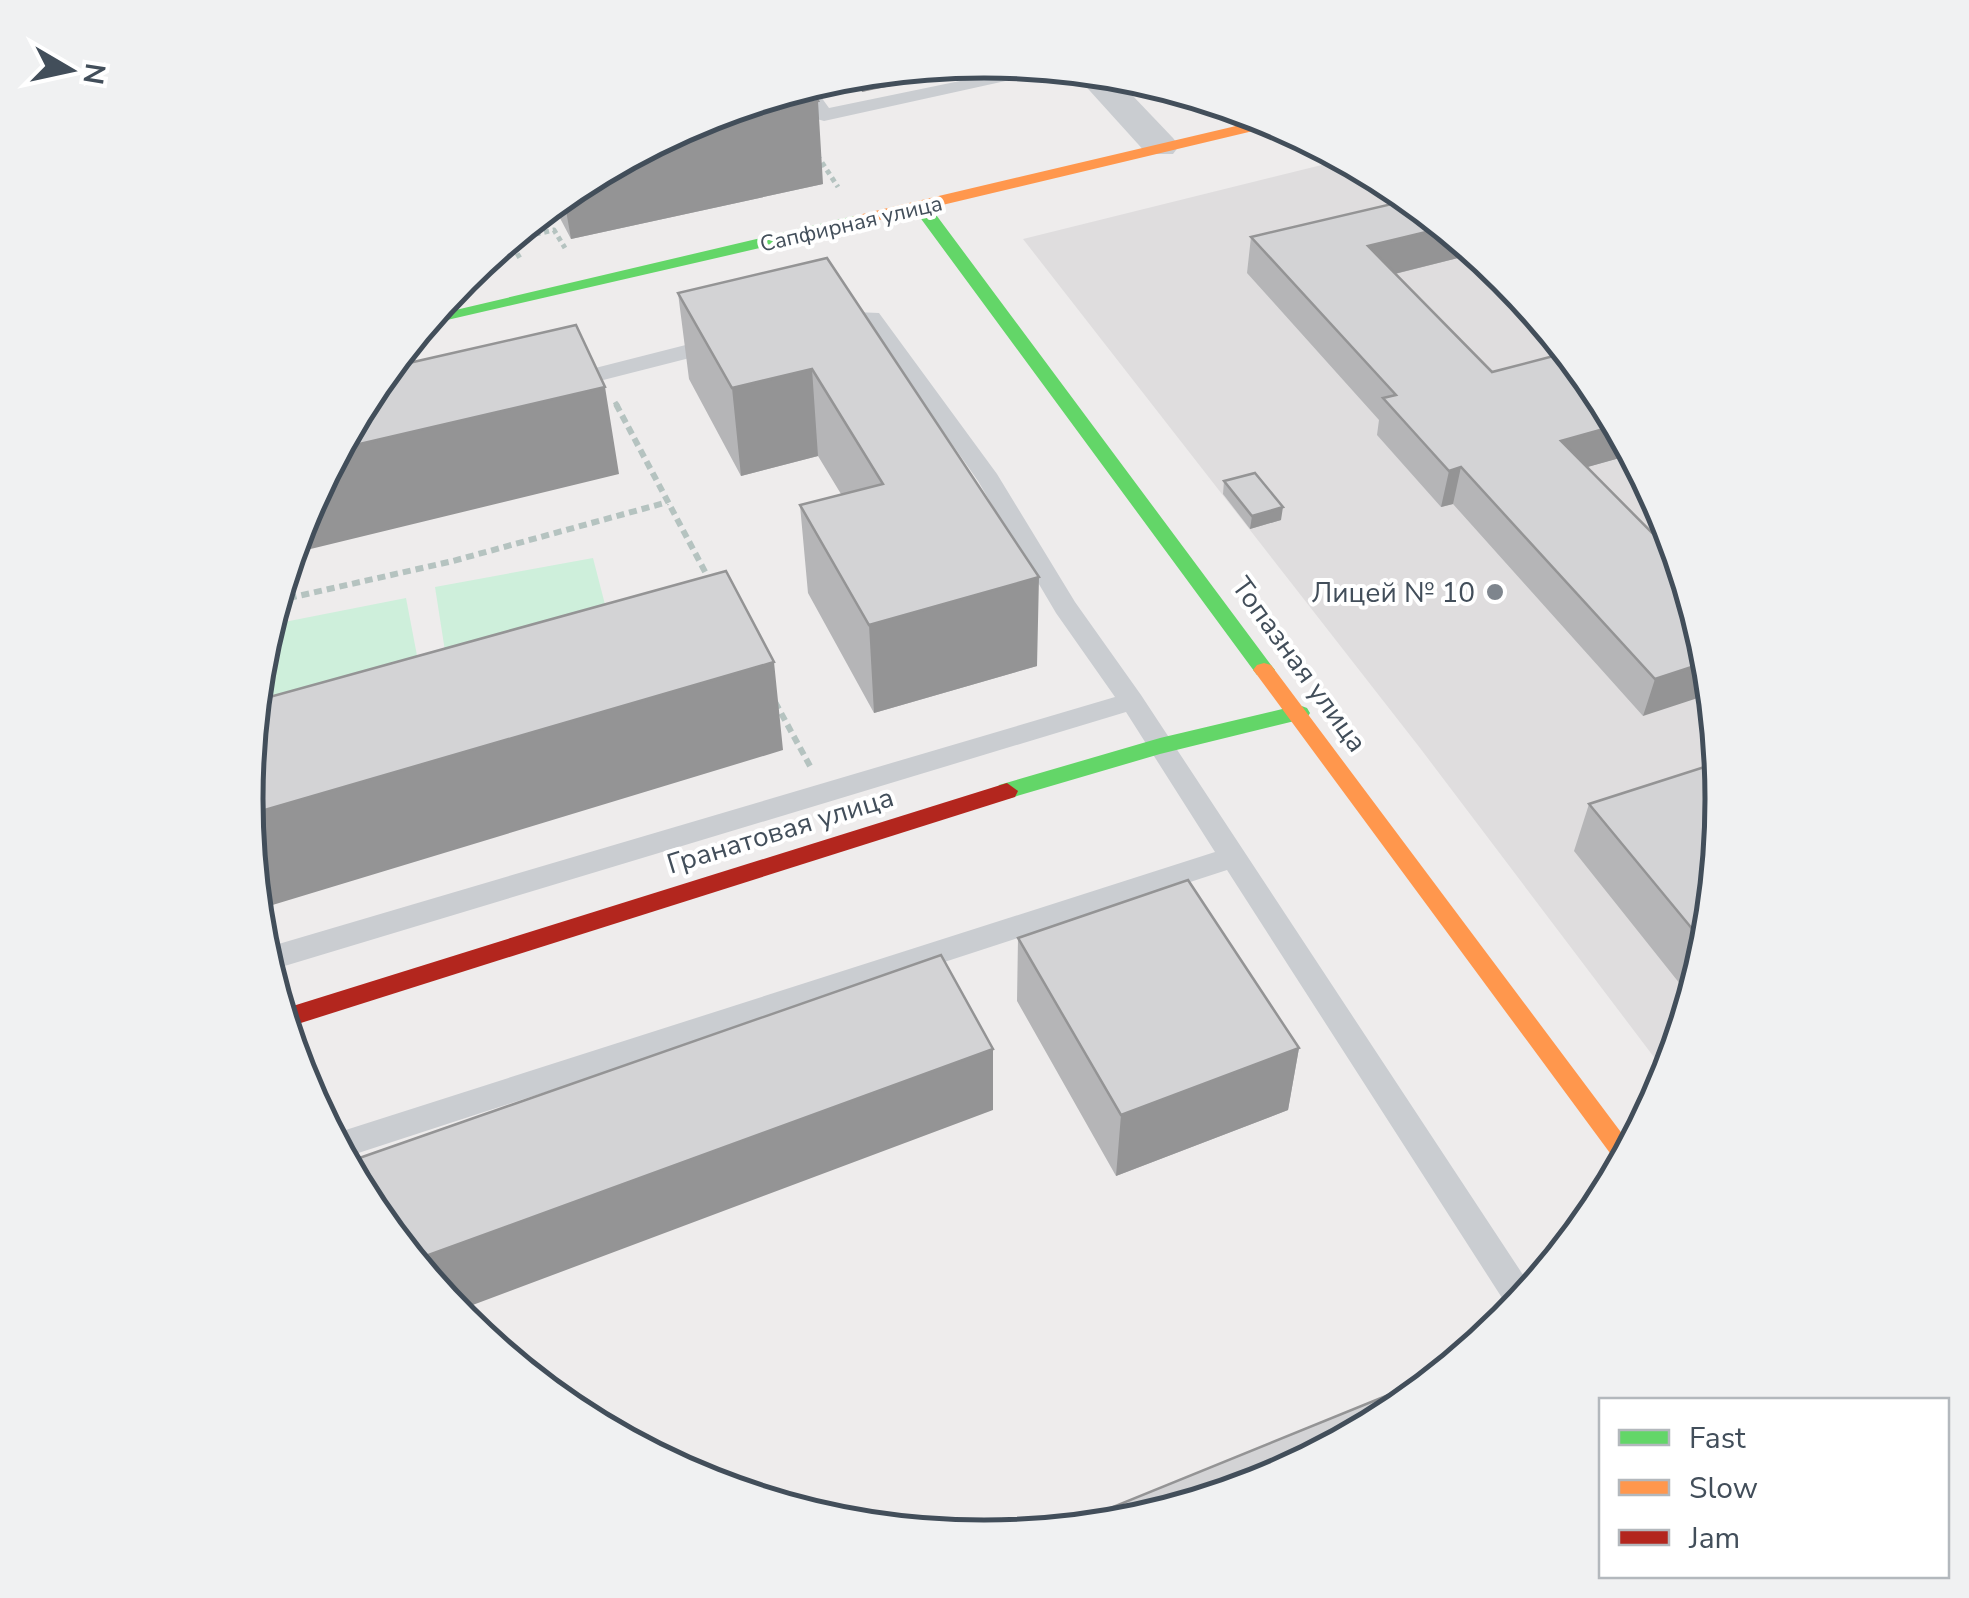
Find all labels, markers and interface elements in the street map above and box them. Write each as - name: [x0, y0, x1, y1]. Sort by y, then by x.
- north arrow: [20, 20, 120, 120]
- text: N: [73, 60, 114, 87]
- street label: Сапфирная улица: [757, 188, 945, 260]
- street label: Топазная улица: [1223, 569, 1376, 760]
- place label: Лицей № 10: [1311, 574, 1475, 612]
- marker: Лицей № 10: [1484, 581, 1506, 603]
- street label: Гранатовая улица: [662, 778, 898, 884]
- legend: [1599, 1398, 1949, 1578]
- text: Fast: [1689, 1418, 1746, 1459]
- text: Slow: [1689, 1468, 1758, 1509]
- text: Jam: [1688, 1518, 1740, 1559]

